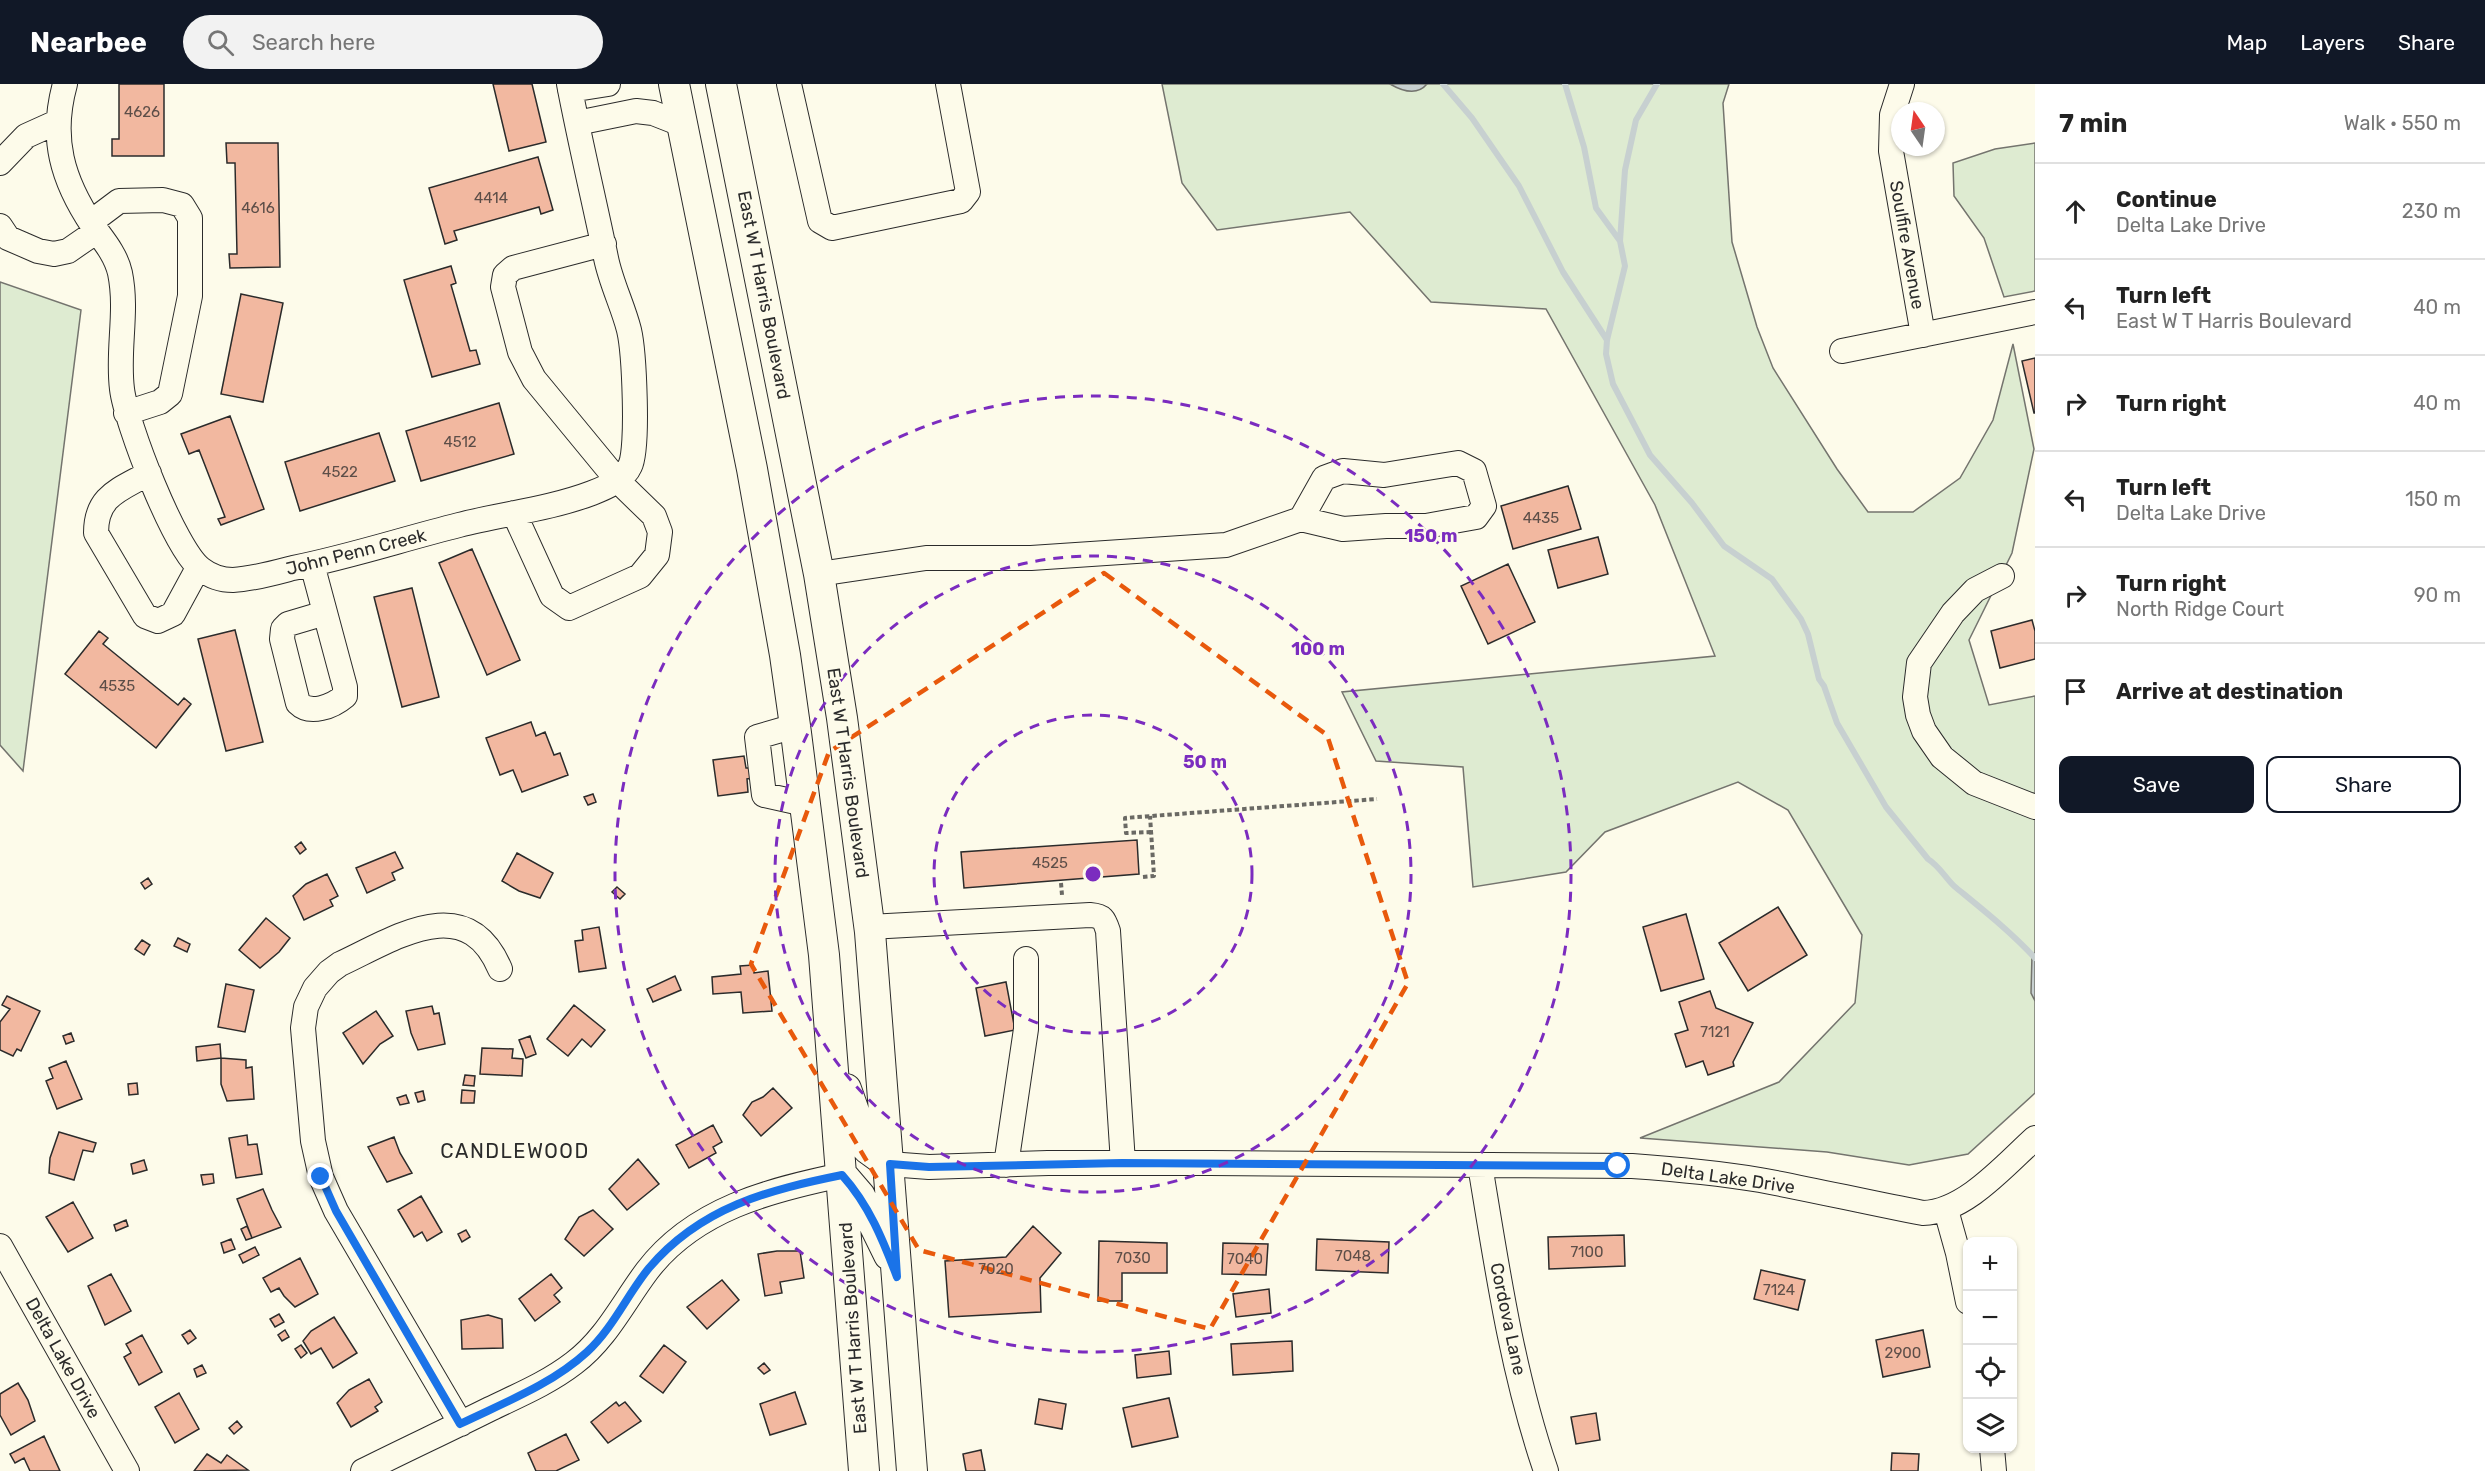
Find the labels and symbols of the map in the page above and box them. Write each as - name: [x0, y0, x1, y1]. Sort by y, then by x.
- north arrow: [1891, 102, 1945, 156]
- house number: 4626: [124, 103, 160, 121]
- street label: Soulfire Avenue: [1885, 179, 1929, 311]
- house number: 4414: [474, 189, 508, 207]
- street label: East W T Harris Boulevard: [733, 189, 795, 401]
- house number: 4616: [241, 199, 275, 217]
- house number: 4512: [443, 433, 477, 451]
- house number: 4522: [322, 463, 358, 481]
- house number: 4435: [1523, 509, 1559, 527]
- street label: John Penn Creek: [284, 524, 429, 580]
- text: 150 m: [1404, 525, 1458, 547]
- text: 100 m: [1291, 638, 1345, 660]
- street label: East W T Harris Boulevard: [822, 666, 874, 880]
- house number: 4535: [99, 677, 135, 695]
- text: 50 m: [1183, 751, 1227, 773]
- house number: 4525: [1032, 854, 1068, 872]
- centre of rings: [1083, 864, 1103, 884]
- house number: 7121: [1700, 1023, 1730, 1041]
- district label: CANDLEWOOD: [440, 1139, 590, 1163]
- route start: [1604, 1152, 1630, 1178]
- street label: Delta Lake Drive: [1660, 1158, 1796, 1198]
- route end: [307, 1163, 333, 1189]
- street label: East W T Harris Boulevard: [835, 1221, 871, 1435]
- house number: 7100: [1570, 1243, 1604, 1261]
- house number: 7048: [1335, 1247, 1371, 1265]
- house number: 7030: [1115, 1249, 1151, 1267]
- house number: 7040: [1227, 1250, 1263, 1268]
- house number: 7020: [978, 1260, 1014, 1278]
- street label: Cordova Lane: [1485, 1261, 1531, 1377]
- house number: 7124: [1763, 1281, 1795, 1299]
- street label: Delta Lake Drive: [21, 1294, 105, 1422]
- house number: 2900: [1885, 1344, 1921, 1362]

